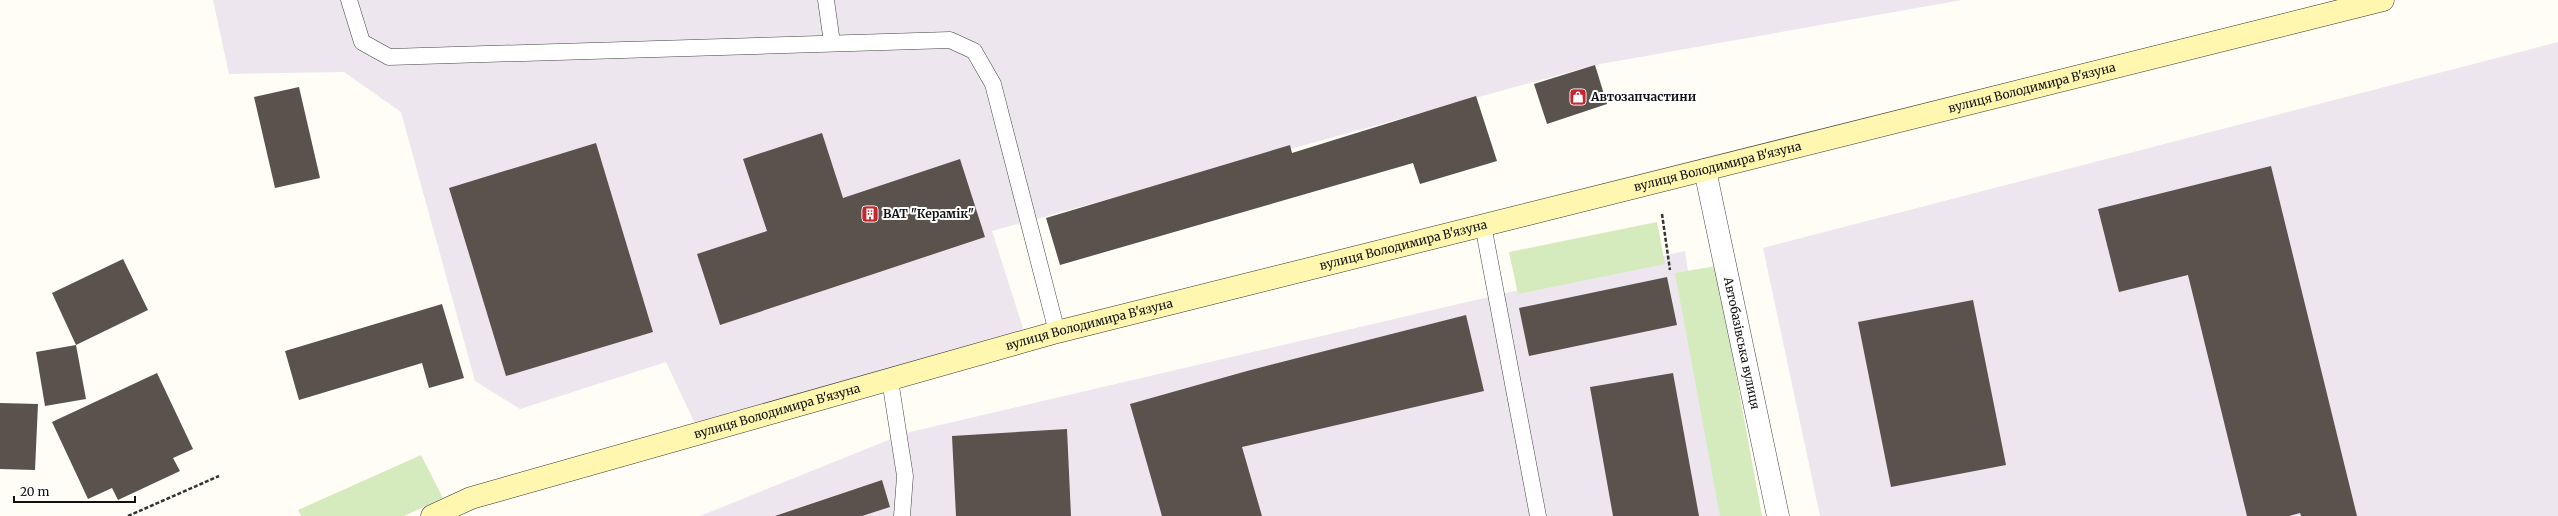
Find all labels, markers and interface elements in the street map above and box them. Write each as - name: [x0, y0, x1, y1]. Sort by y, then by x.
- street label: вулиця Володимира В'язуна: [1947, 59, 2118, 116]
- shop icon: Автозапчастини: [1568, 87, 1588, 107]
- place label: Автозапчастини: [1590, 89, 1697, 104]
- street label: вулиця Володимира В'язуна: [1632, 138, 1803, 194]
- building icon: ВАТ "Керамік": [860, 204, 880, 224]
- place label: ВАТ "Керамік": [883, 206, 974, 221]
- street label: вулиця Володимира В'язуна: [1318, 217, 1489, 273]
- street label: Автобазівська вулиця: [1721, 275, 1763, 411]
- street label: вулиця Володимира В'язуна: [1004, 295, 1175, 353]
- street label: вулиця Володимира В'язуна: [692, 380, 862, 441]
- scale bar: [14, 478, 135, 504]
- text: 20 m: [20, 484, 49, 499]

